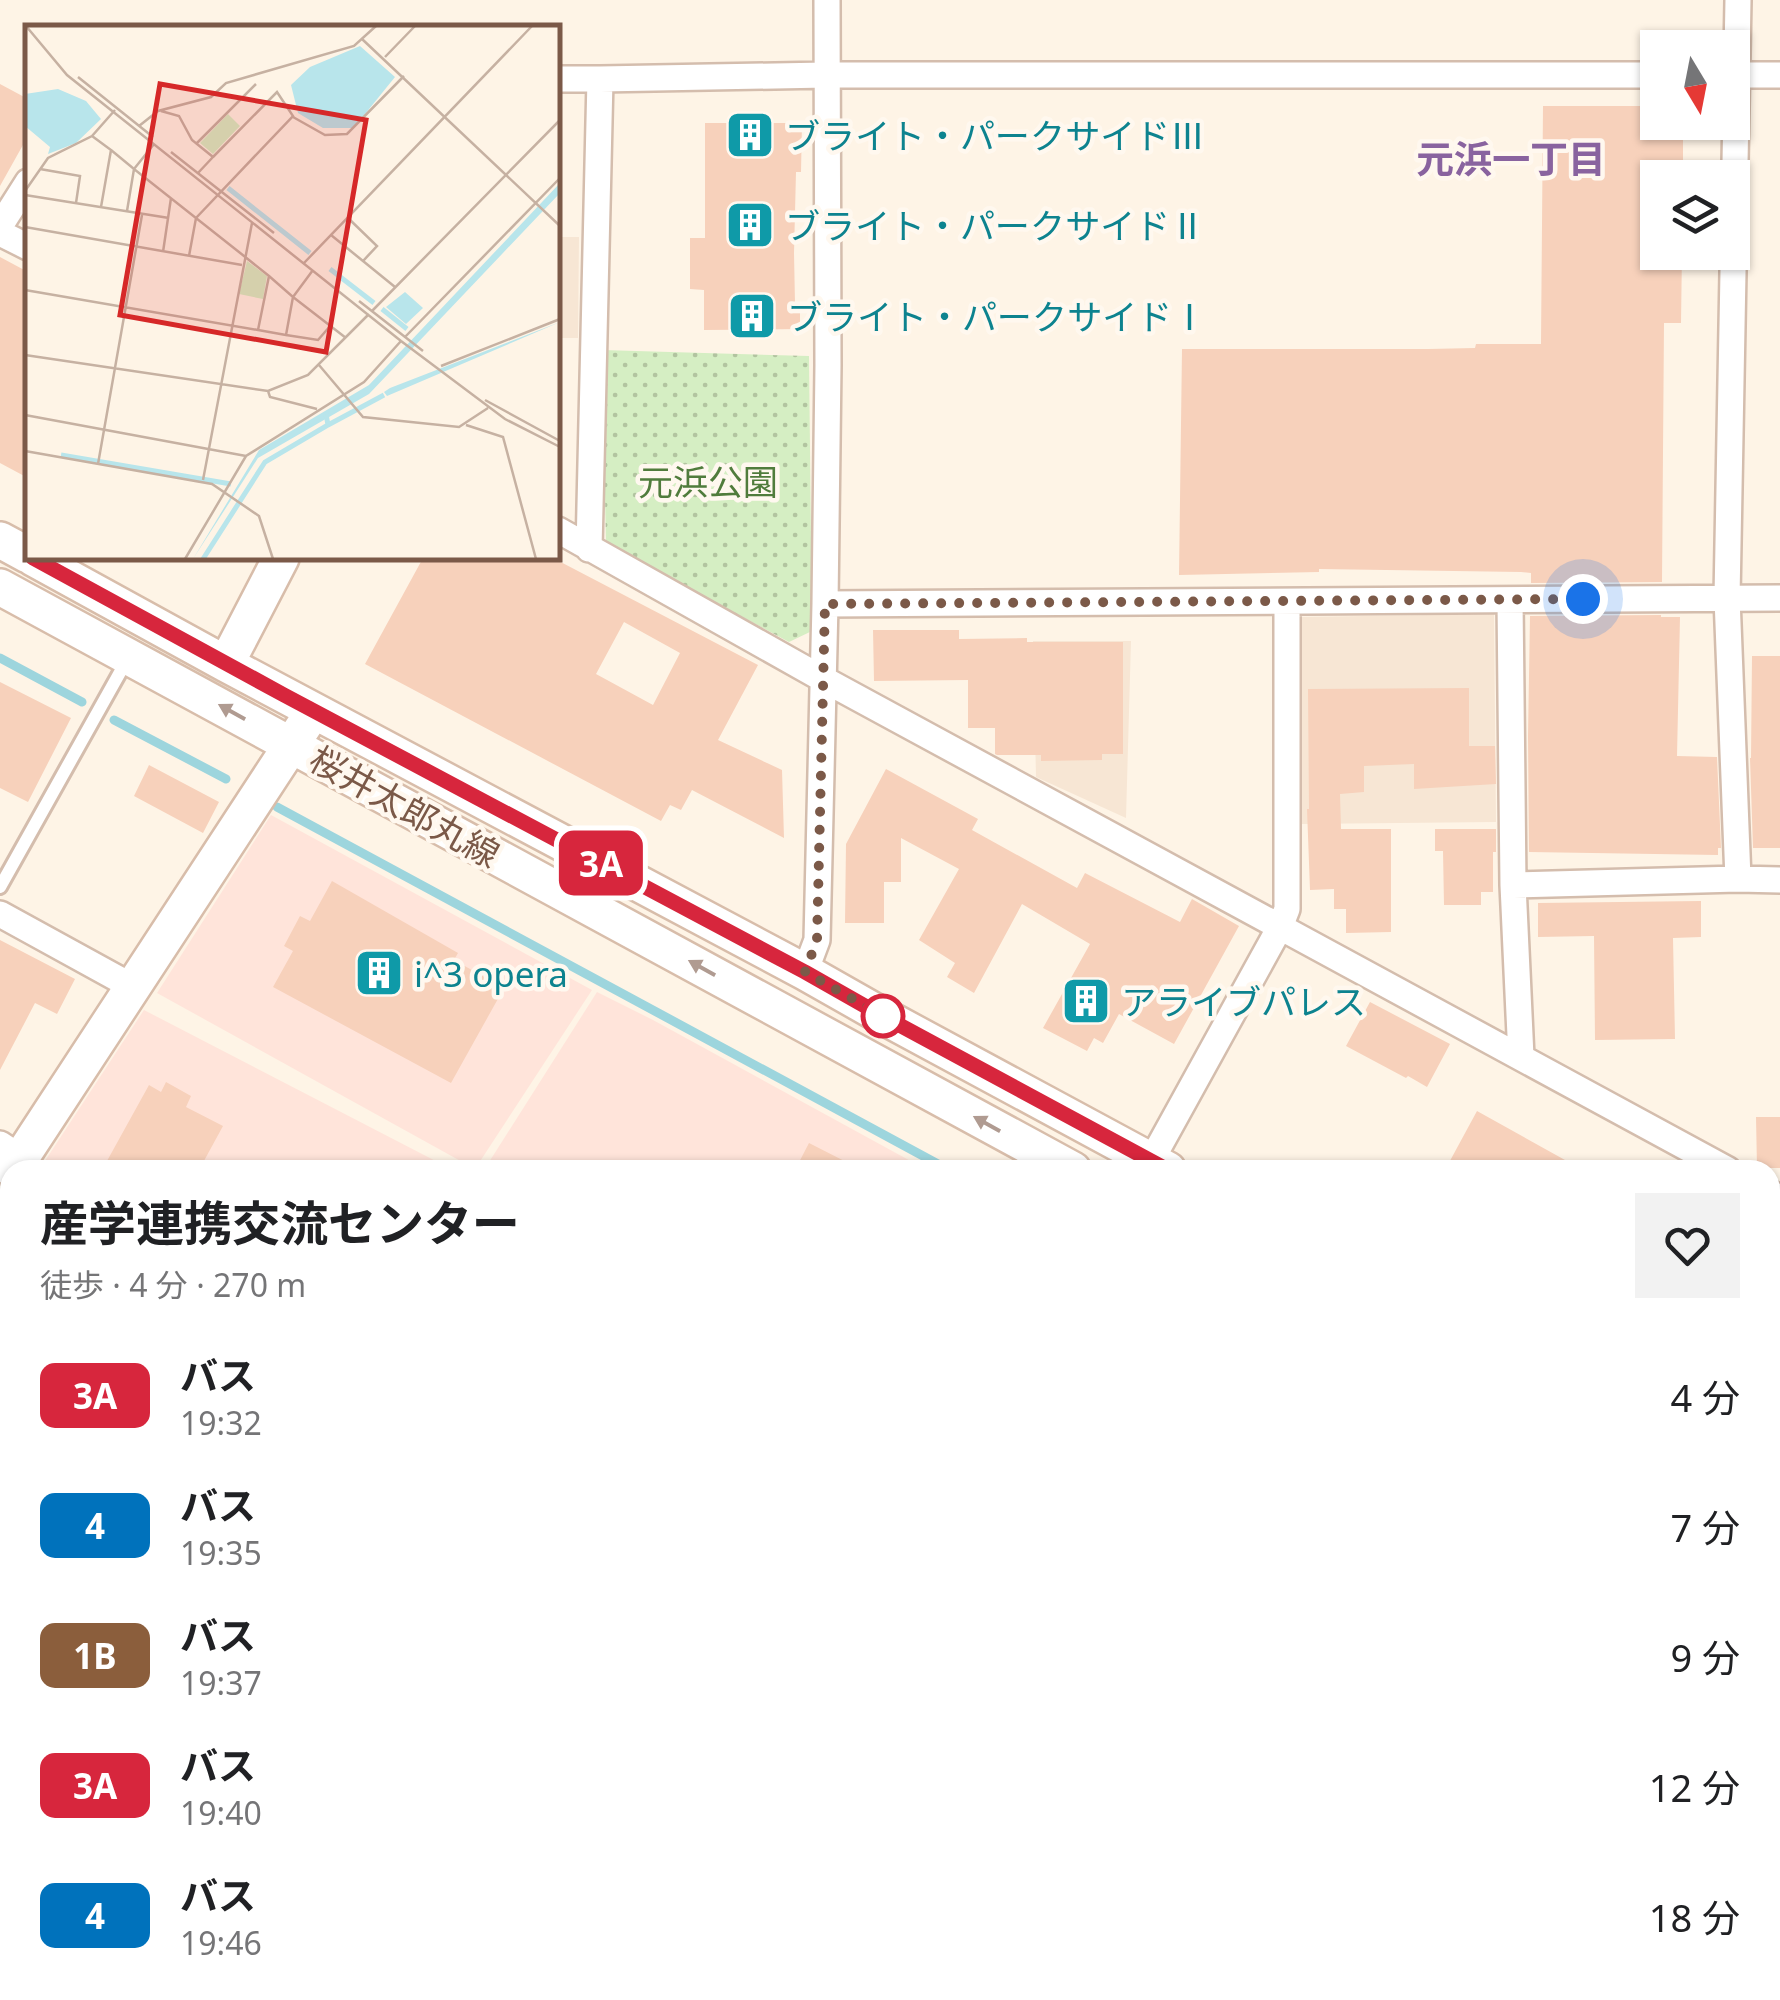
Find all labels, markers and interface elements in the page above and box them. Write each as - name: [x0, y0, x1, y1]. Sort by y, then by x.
- inset map: [25, 25, 560, 560]
- north arrow: [1640, 30, 1750, 140]
- map controls: [1640, 30, 1750, 270]
- building icon: ブライト・パークサイドⅢ: [724, 109, 776, 161]
- place label: ブライト・パークサイドⅢ: [785, 112, 1205, 159]
- district label: 元浜一丁目: [1416, 132, 1606, 184]
- button: layers: [1640, 160, 1750, 270]
- building icon: ブライト・パークサイドⅡ: [724, 199, 776, 251]
- place label: ブライト・パークサイドⅡ: [785, 202, 1205, 249]
- building icon: ブライト・パークサイドⅠ: [726, 290, 778, 342]
- place label: ブライト・パークサイドⅠ: [787, 293, 1207, 340]
- park label: 元浜公園: [638, 458, 778, 505]
- your location: [1558, 574, 1608, 624]
- one-way arrow: [218, 704, 247, 721]
- street label: 桜井太郎丸線: [302, 735, 508, 877]
- line badge: 3A: [556, 830, 646, 896]
- text: 3A: [579, 840, 623, 887]
- building icon: i^3 opera: [353, 947, 405, 999]
- place label: i^3 opera: [414, 950, 568, 997]
- one-way arrow: [688, 960, 716, 978]
- building icon: アライブパレス: [1060, 975, 1112, 1027]
- place label: アライブパレス: [1121, 978, 1366, 1025]
- unlabelled marker: [862, 995, 904, 1037]
- one-way arrow: [973, 1116, 1002, 1133]
- text: 産学連携交流センター: [40, 1190, 520, 1255]
- button: heart: [1635, 1193, 1740, 1298]
- text: 徒歩 · 4 分 · 270 m: [40, 1263, 306, 1306]
- text: バス: [180, 1349, 256, 1401]
- text: 4 分: [1670, 1371, 1740, 1423]
- text: 3A: [73, 1372, 117, 1419]
- text: 19:32: [180, 1401, 262, 1444]
- text: バス: [180, 1479, 256, 1531]
- text: 7 分: [1670, 1501, 1740, 1553]
- text: 4: [85, 1502, 105, 1549]
- text: 19:35: [180, 1531, 262, 1574]
- text: バス: [180, 1609, 256, 1661]
- text: 9 分: [1670, 1631, 1740, 1683]
- text: 1B: [73, 1632, 117, 1679]
- text: 19:37: [180, 1661, 262, 1704]
- text: バス: [180, 1739, 256, 1791]
- text: 12 分: [1649, 1761, 1740, 1813]
- text: 3A: [73, 1762, 117, 1809]
- text: 19:40: [180, 1791, 262, 1834]
- text: バス: [180, 1869, 256, 1921]
- text: 18 分: [1649, 1891, 1740, 1943]
- text: 4: [85, 1892, 105, 1939]
- text: 19:46: [180, 1921, 262, 1964]

